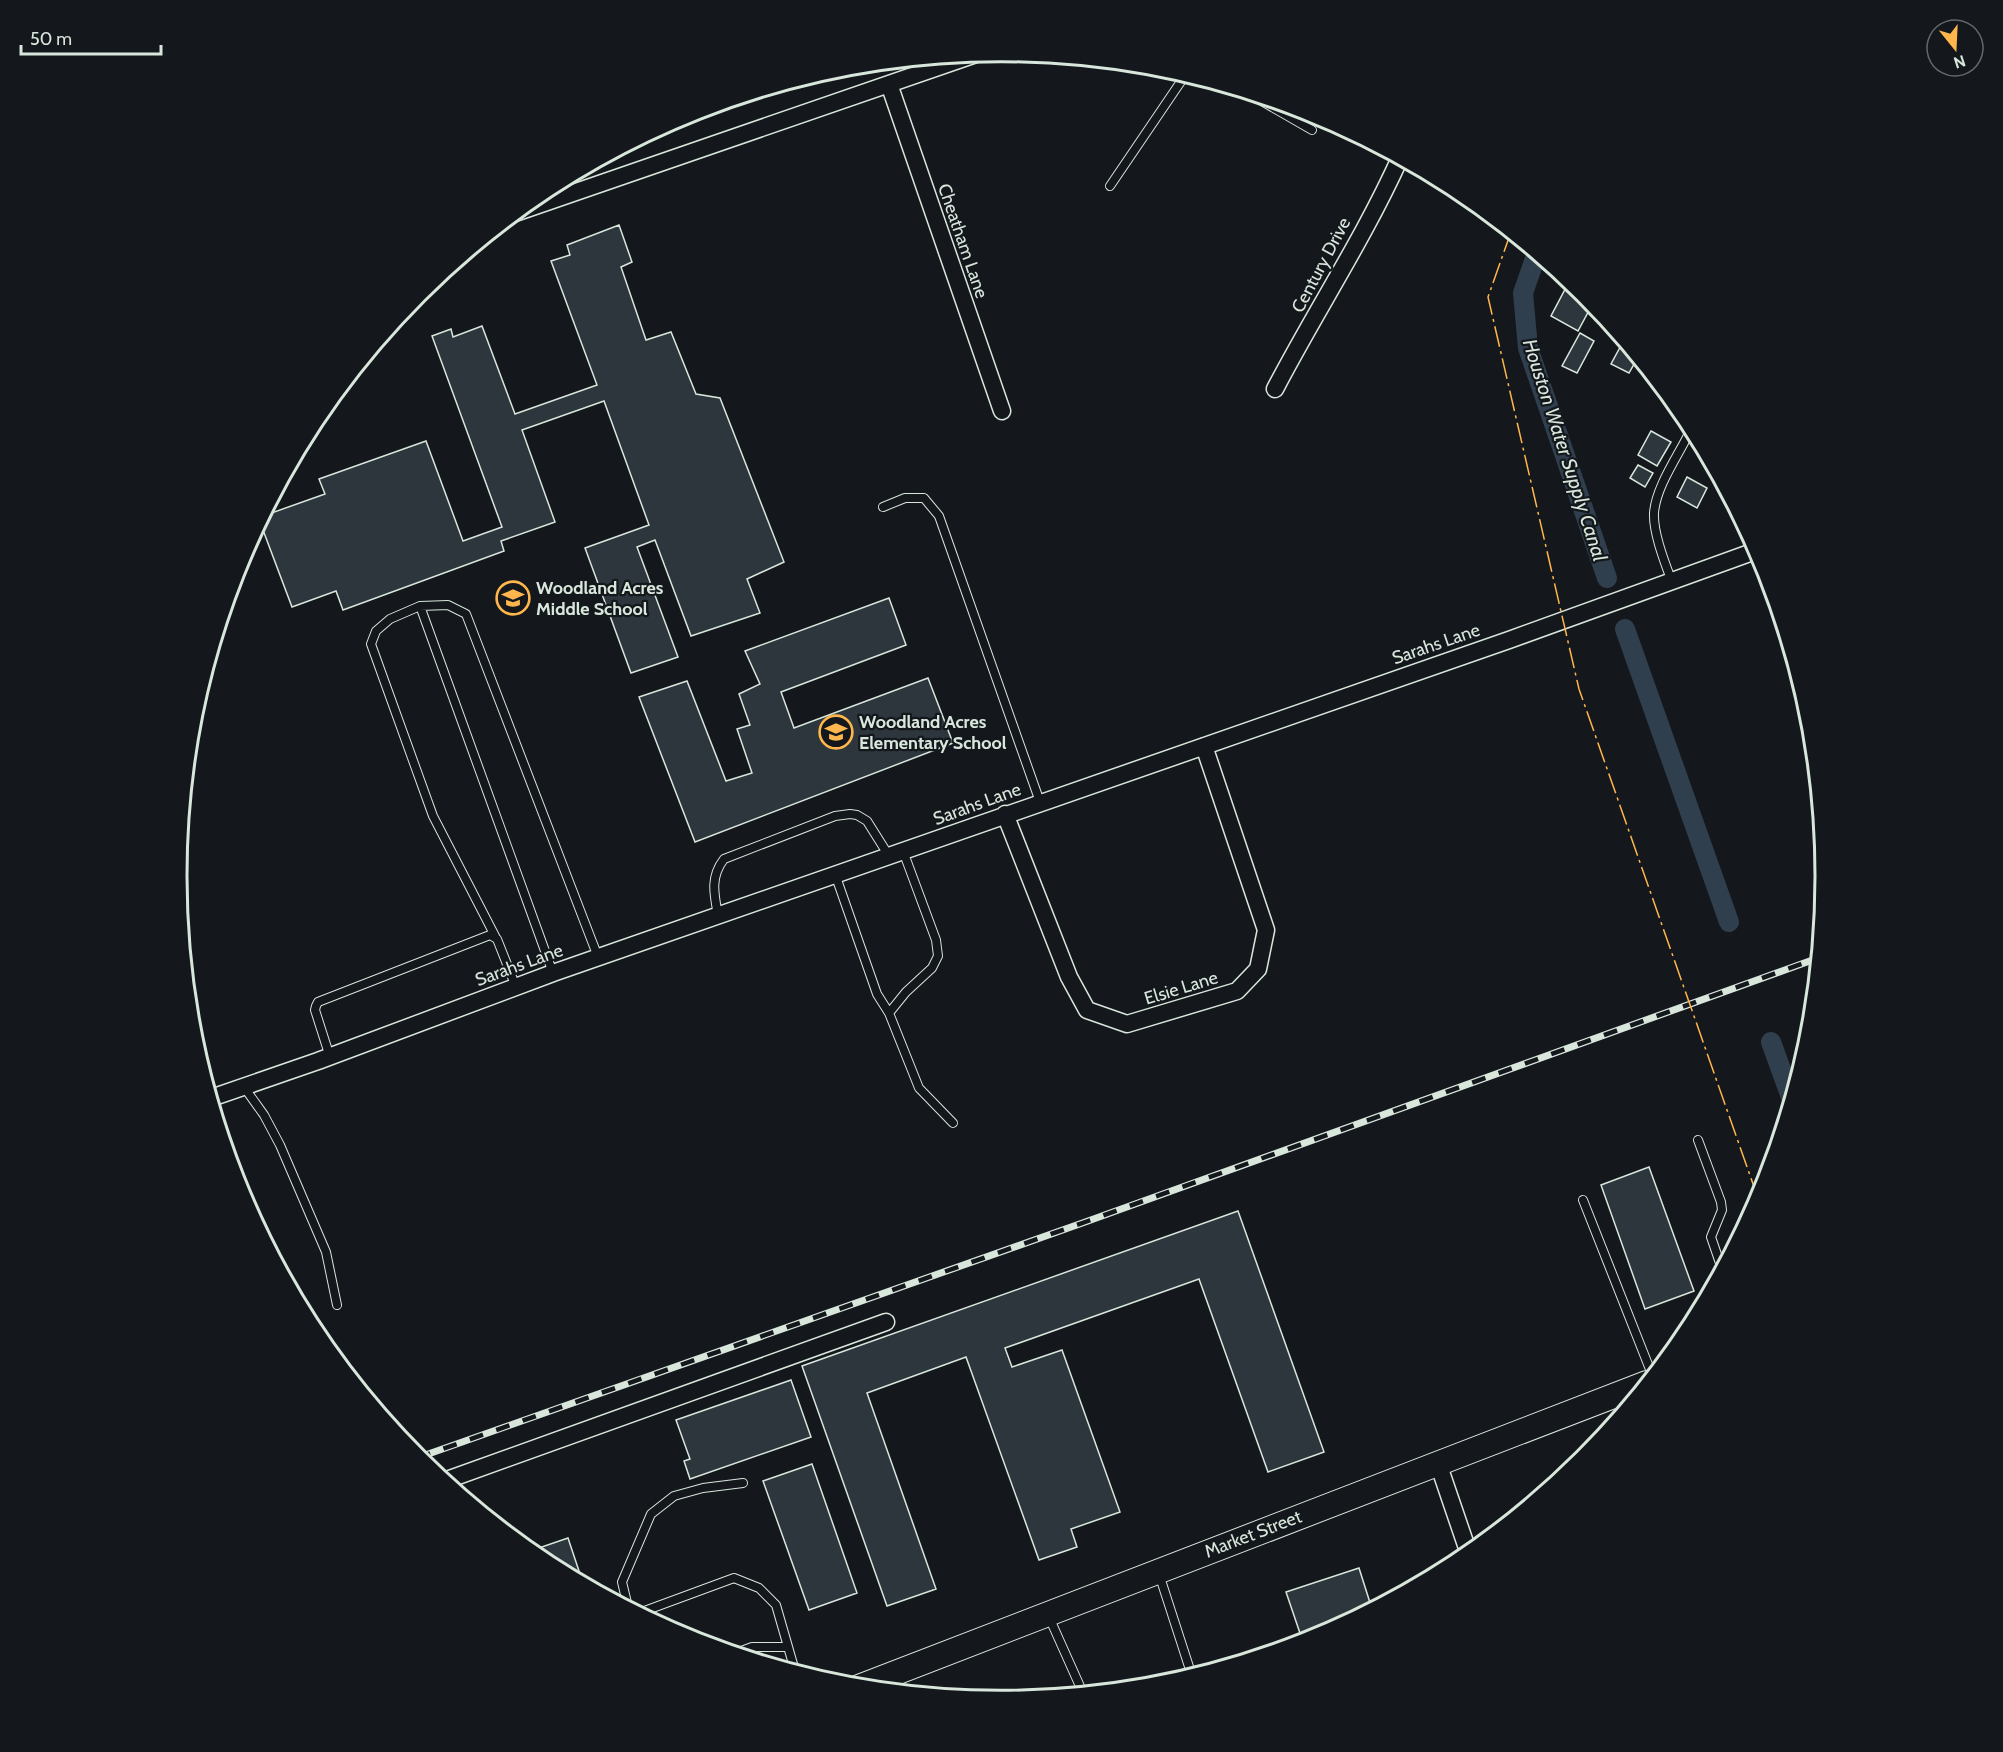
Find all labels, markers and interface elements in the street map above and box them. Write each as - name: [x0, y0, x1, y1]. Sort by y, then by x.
- scale bar: [21, 18, 160, 56]
- north arrow: [1925, 18, 1985, 78]
- text: 50 m: [30, 28, 72, 50]
- text: N: [1951, 51, 1968, 73]
- street label: Cheatham Lane: [933, 181, 993, 301]
- street label: Century Drive: [1287, 214, 1355, 316]
- water label: Houston Water Supply Canal: [1518, 336, 1612, 565]
- place label: Woodland Acres Middle School: [536, 577, 664, 620]
- school or university icon: Woodland Acres Middle School: [495, 580, 531, 616]
- street label: Sarahs Lane: [1389, 619, 1483, 669]
- place label: Woodland Acres Elementary School: [859, 711, 1007, 754]
- school or university icon: Woodland Acres Elementary School: [818, 714, 854, 750]
- street label: Sarahs Lane: [930, 778, 1024, 830]
- street label: Sarahs Lane: [472, 939, 566, 991]
- street label: Elsie Lane: [1142, 966, 1220, 1010]
- street label: Market Street: [1201, 1505, 1305, 1563]

